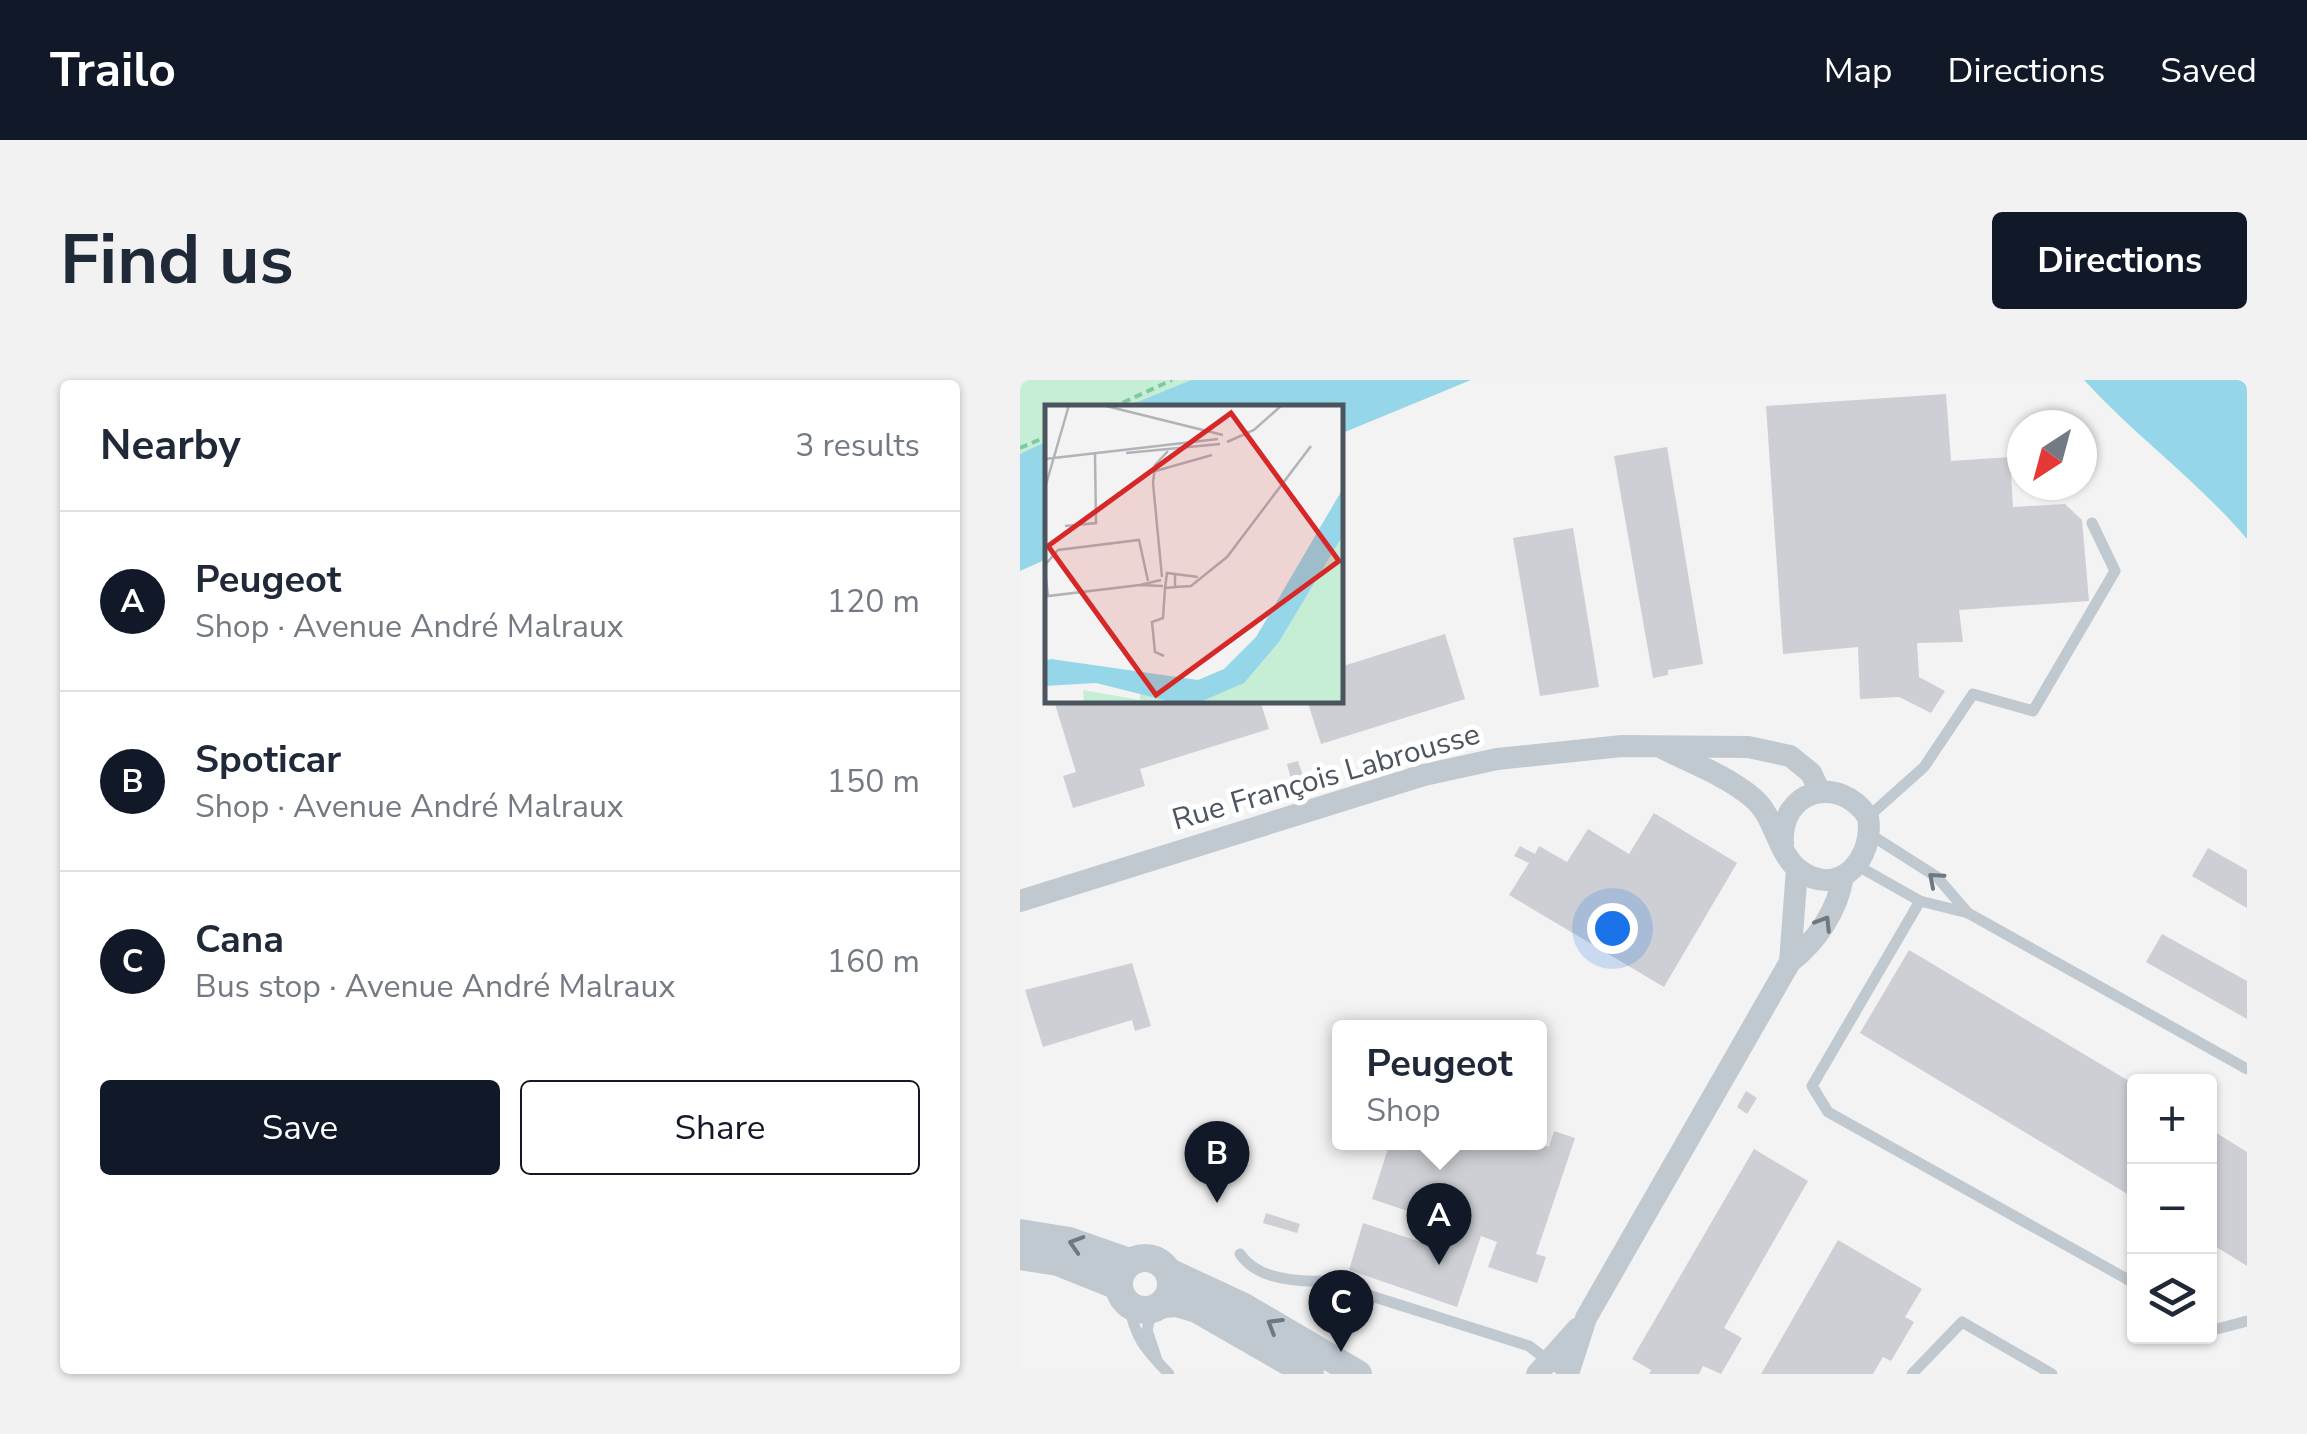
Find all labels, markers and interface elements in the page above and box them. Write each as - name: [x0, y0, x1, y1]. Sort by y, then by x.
- text: Trailo: [50, 37, 176, 103]
- text: Map: [1824, 47, 1893, 94]
- text: Directions: [1948, 47, 2105, 94]
- text: Saved: [2160, 47, 2257, 94]
- text: Find us: [60, 212, 294, 308]
- button: Directions: [1992, 212, 2247, 309]
- inset map: [1045, 405, 1342, 702]
- north arrow: [2007, 410, 2097, 500]
- text: Nearby: [100, 417, 241, 474]
- text: 3 results: [795, 424, 920, 467]
- text: Peugeot: [195, 554, 341, 605]
- text: A: [121, 580, 144, 623]
- text: 120 m: [827, 580, 920, 623]
- text: Shop · Avenue André Malraux: [195, 605, 624, 648]
- street label: Rue François Labrousse: [1167, 713, 1485, 841]
- text: Spoticar: [195, 734, 341, 785]
- text: B: [121, 760, 144, 803]
- text: 150 m: [827, 760, 920, 803]
- text: Shop · Avenue André Malraux: [195, 785, 624, 828]
- one-way arrow: [1928, 873, 1946, 891]
- your location: [1587, 903, 1638, 954]
- text: Cana: [195, 914, 284, 965]
- one-way arrow: [1811, 916, 1830, 934]
- text: C: [122, 940, 143, 983]
- text: 160 m: [827, 940, 920, 983]
- text: Bus stop · Avenue André Malraux: [195, 965, 675, 1008]
- popup: [1332, 1020, 1547, 1150]
- text: Peugeot: [1366, 1038, 1513, 1089]
- map controls: [2127, 1074, 2217, 1344]
- button: +: [2127, 1074, 2217, 1164]
- button: Save: [100, 1080, 500, 1175]
- button: Share: [520, 1080, 920, 1175]
- text: Shop: [1366, 1089, 1441, 1132]
- pin: B: [1184, 1120, 1250, 1203]
- button: −: [2127, 1164, 2217, 1254]
- pin: A: [1406, 1182, 1472, 1265]
- one-way arrow: [1068, 1235, 1085, 1256]
- button: layers: [2127, 1254, 2217, 1344]
- pin: C: [1308, 1270, 1374, 1352]
- one-way arrow: [1267, 1318, 1285, 1337]

